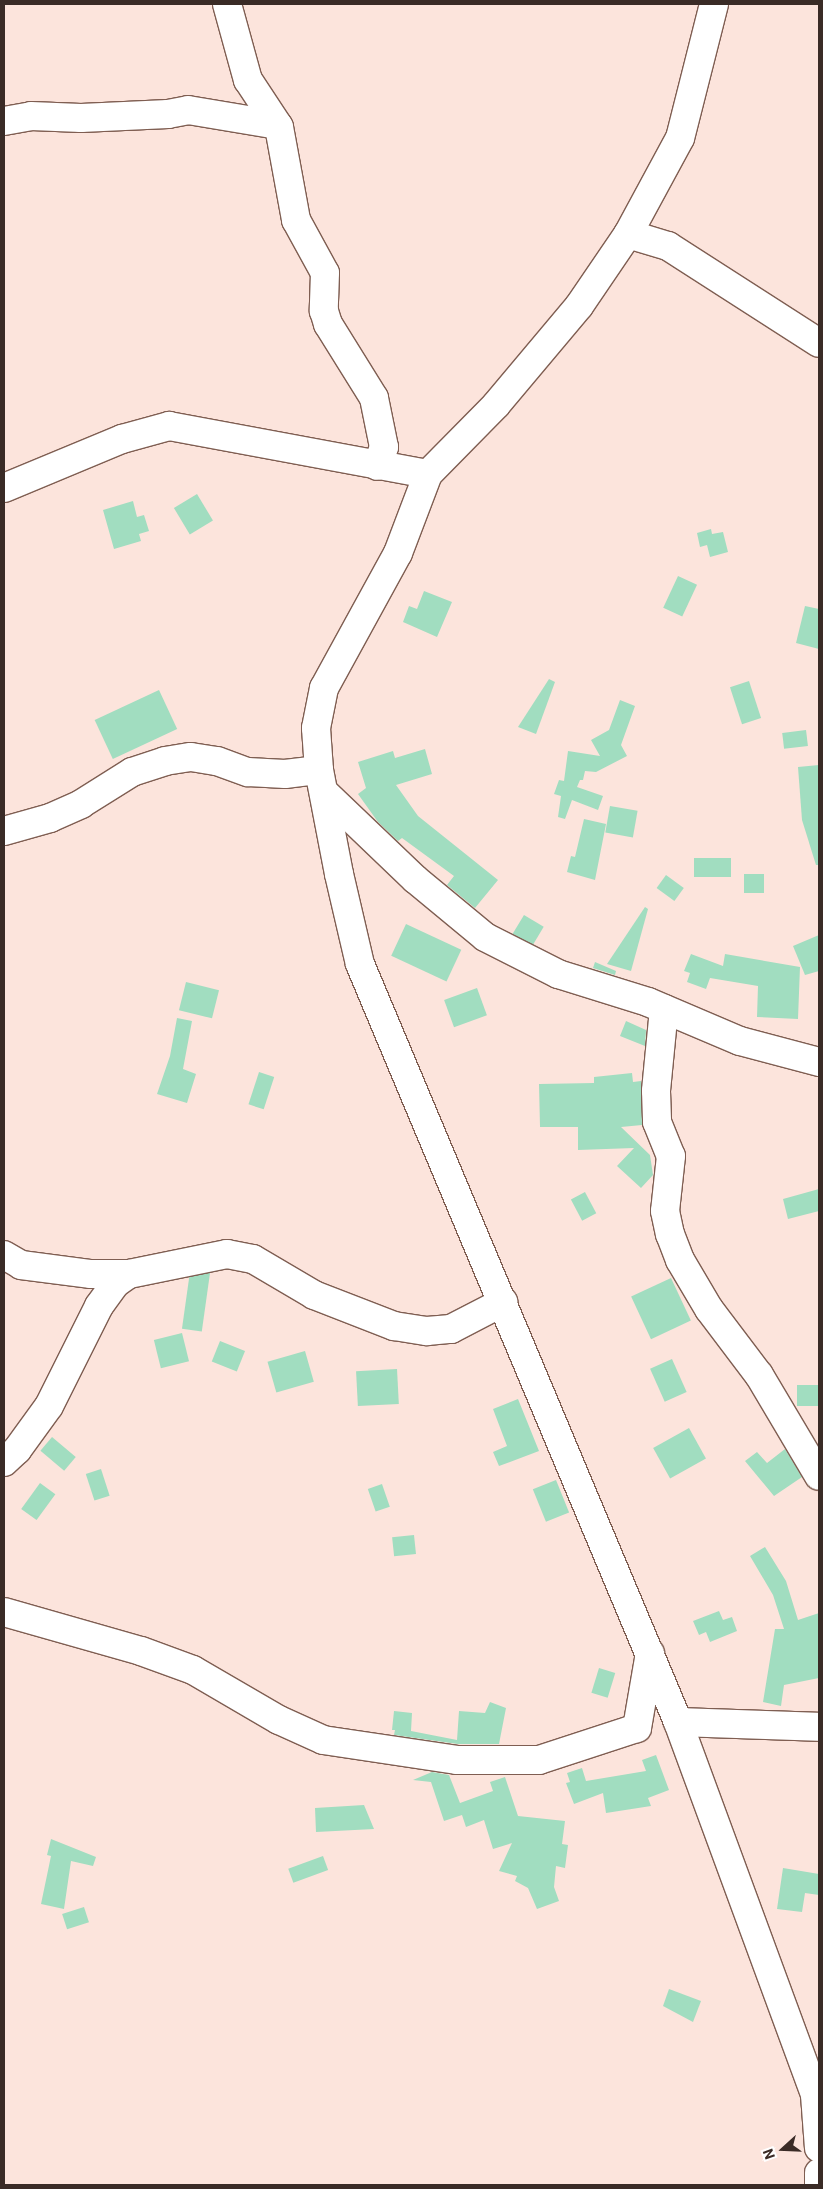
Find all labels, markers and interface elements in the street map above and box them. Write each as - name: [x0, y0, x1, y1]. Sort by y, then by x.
- north arrow: [758, 2124, 808, 2174]
- text: N: [760, 2147, 778, 2162]

